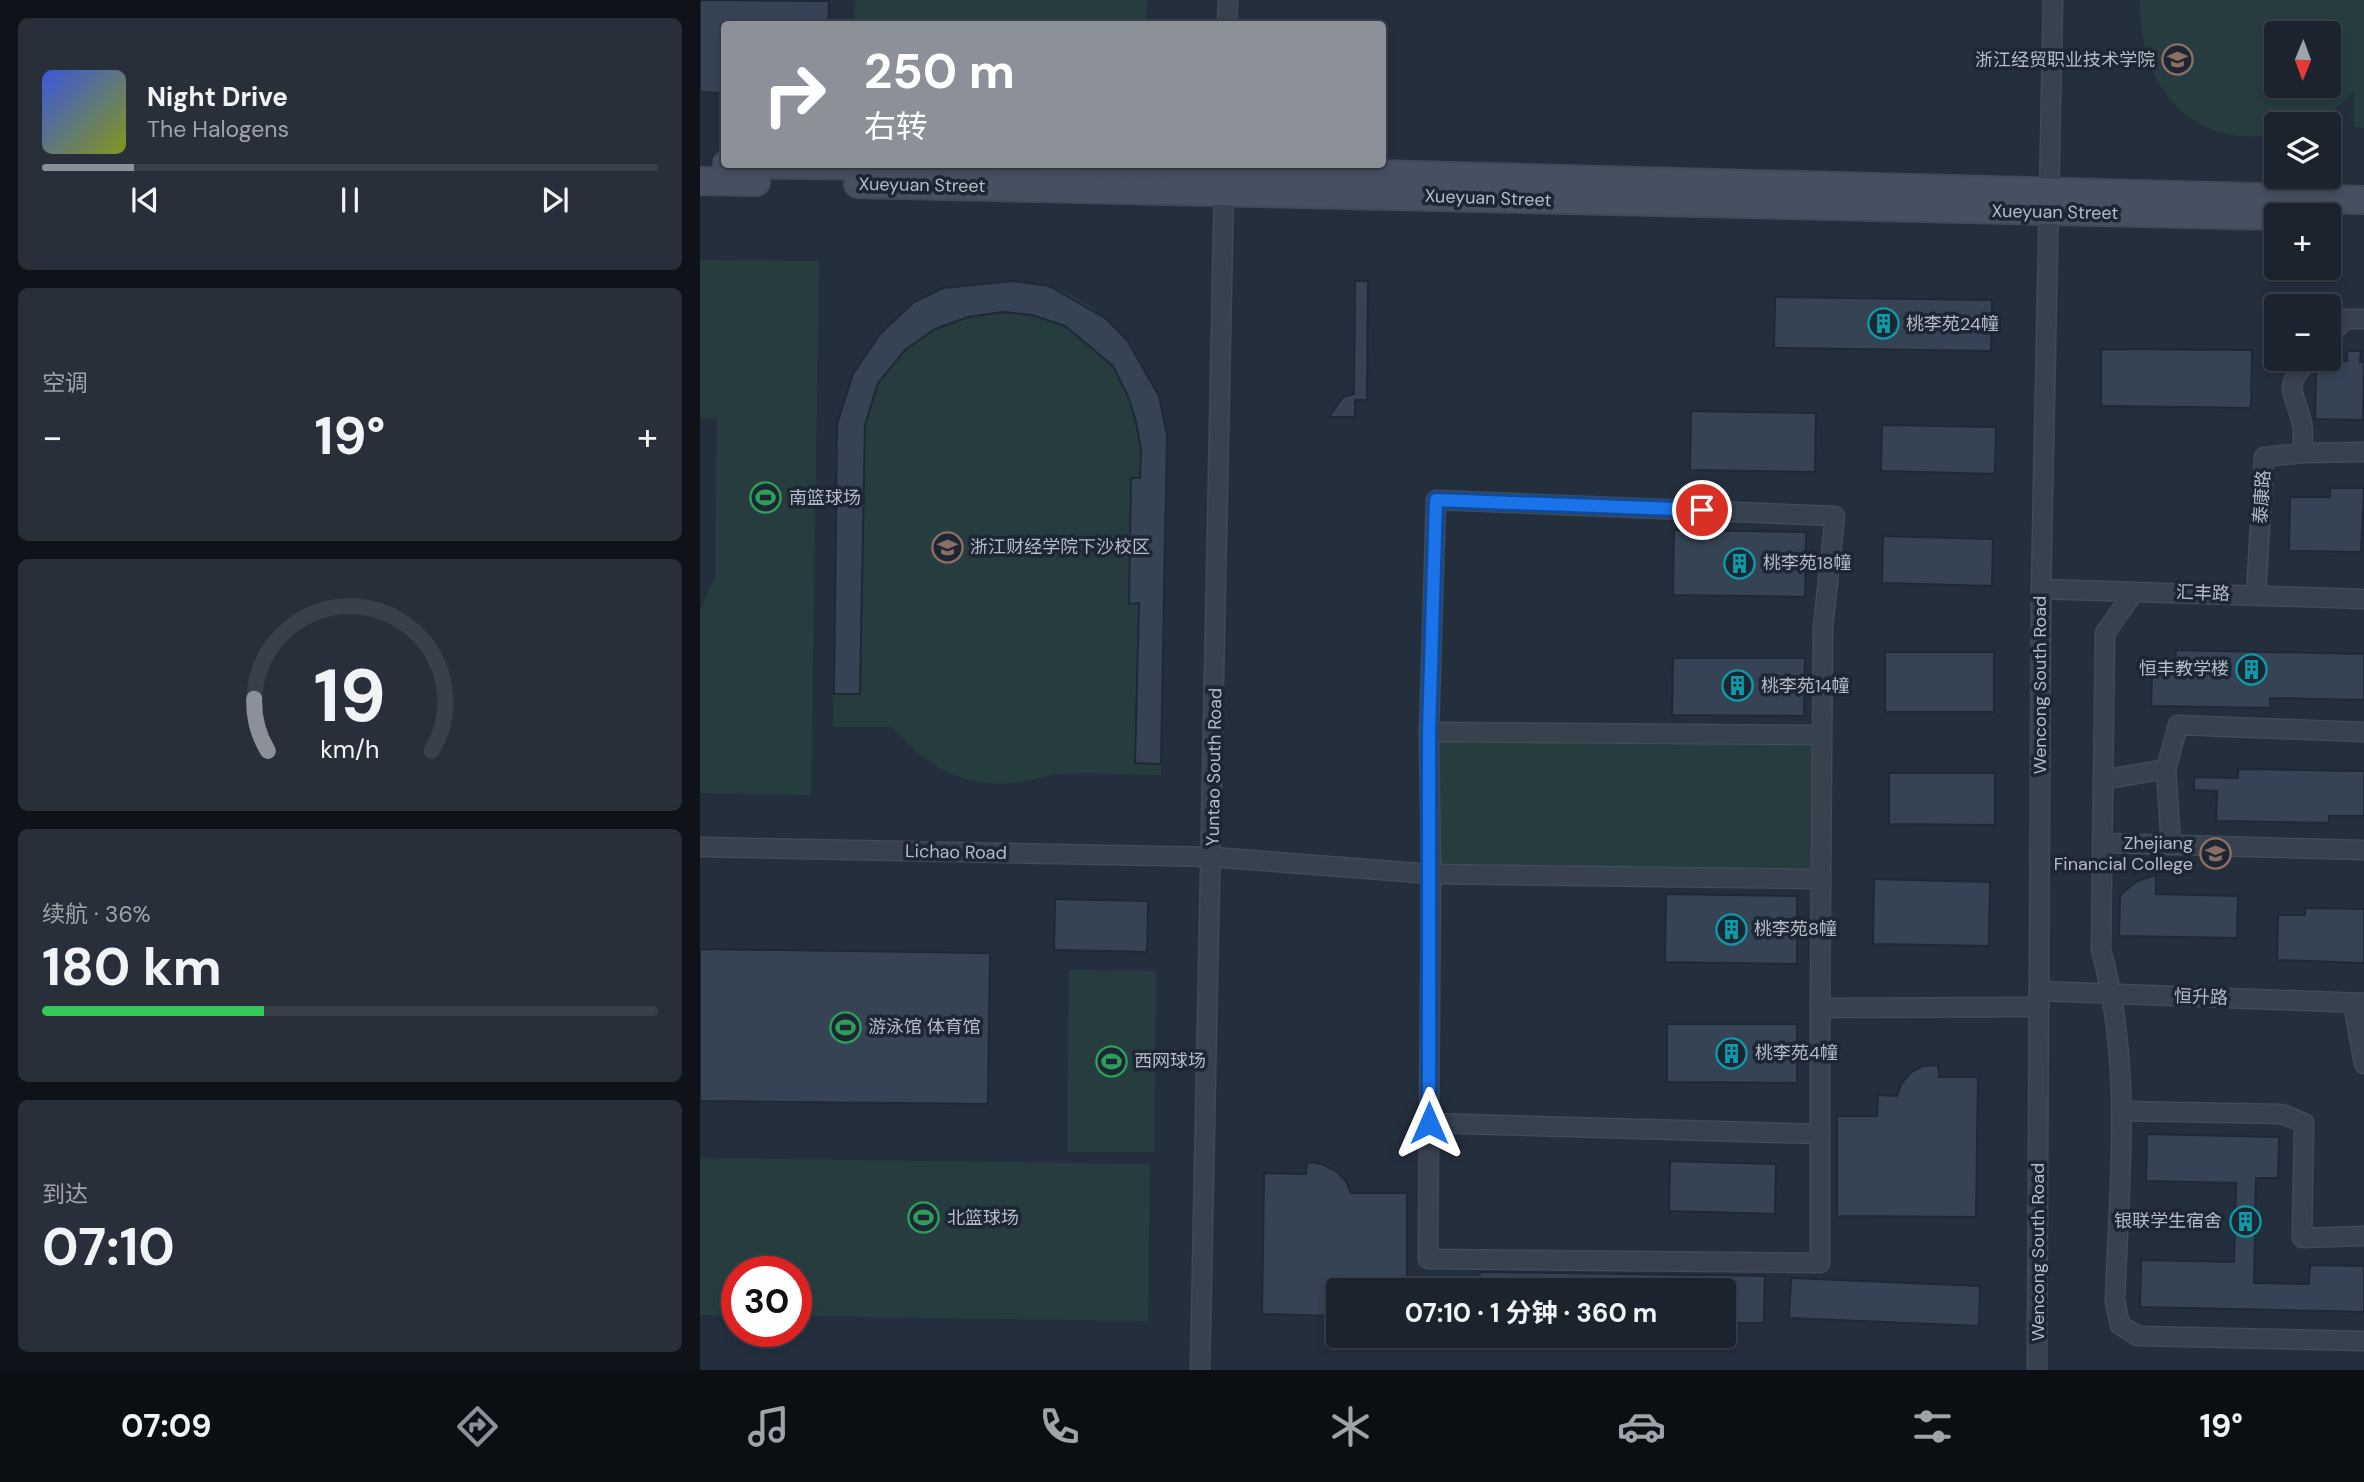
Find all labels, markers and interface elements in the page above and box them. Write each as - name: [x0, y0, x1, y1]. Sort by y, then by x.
- north arrow: [2264, 21, 2342, 98]
- map controls: [2264, 21, 2341, 371]
- text: 250 m: [864, 39, 1015, 103]
- school or university icon: 浙江经贸职业技术学院: [2161, 43, 2195, 77]
- place label: 浙江经贸职业技术学院: [1975, 48, 2155, 72]
- icon: right: [749, 49, 840, 140]
- text: Night Drive: [147, 80, 288, 114]
- text: 右转: [864, 106, 928, 148]
- button: layers: [2264, 112, 2341, 189]
- text: The Halogens: [147, 114, 289, 144]
- street label: Xueyuan Street: [858, 172, 986, 198]
- icon: previous: [126, 181, 164, 219]
- icon: pause: [331, 181, 369, 219]
- icon: next: [536, 181, 574, 219]
- street label: Xueyuan Street: [1424, 184, 1552, 212]
- street label: Xueyuan Street: [1991, 199, 2119, 225]
- button: +: [2264, 203, 2341, 280]
- button: −: [2264, 294, 2341, 371]
- building icon: 桃李苑24幢: [1866, 307, 1900, 341]
- place label: 桃李苑24幢: [1906, 312, 1999, 336]
- text: 空调: [42, 368, 88, 398]
- text: 19°: [315, 402, 385, 470]
- text: −: [42, 412, 63, 462]
- text: +: [637, 412, 658, 462]
- street label: 泰康路: [2248, 469, 2276, 525]
- pin: [1672, 480, 1732, 540]
- sports icon: 南篮球场: [749, 481, 783, 515]
- place label: 南篮球场: [789, 486, 861, 510]
- icon: arrive: [1683, 491, 1721, 529]
- school or university icon: 浙江财经学院下沙校区: [930, 530, 964, 564]
- place label: 浙江财经学院下沙校区: [970, 535, 1150, 559]
- building icon: 桃李苑18幢: [1723, 546, 1757, 580]
- place label: 桃李苑18幢: [1763, 551, 1852, 575]
- street label: 汇丰路: [2176, 580, 2230, 606]
- street label: Wencong South Road: [2028, 596, 2052, 774]
- text: 19: [314, 649, 386, 744]
- building icon: 恒丰教学楼: [2235, 652, 2269, 686]
- place label: 恒丰教学楼: [2139, 657, 2229, 681]
- building icon: 桃李苑14幢: [1721, 669, 1755, 703]
- place label: 桃李苑14幢: [1761, 674, 1850, 698]
- street label: Yuntao South Road: [1201, 688, 1227, 846]
- text: km/h: [320, 733, 380, 766]
- place label: Zhejiang Financial College: [2054, 831, 2193, 876]
- school or university icon: Zhejiang Financial College: [2199, 836, 2233, 870]
- street label: Lichao Road: [905, 839, 1007, 865]
- text: 续航 · 36%: [42, 899, 151, 929]
- building icon: 桃李苑8幢: [1714, 912, 1748, 946]
- place label: 桃李苑8幢: [1754, 917, 1837, 941]
- text: 180 km: [42, 933, 222, 1001]
- street label: 恒升路: [2174, 984, 2228, 1010]
- sports icon: 游泳馆 体育馆: [828, 1010, 862, 1044]
- place label: 游泳馆 体育馆: [868, 1015, 981, 1039]
- building icon: 桃李苑4幢: [1715, 1036, 1749, 1070]
- place label: 桃李苑4幢: [1755, 1041, 1838, 1065]
- sports icon: 西网球场: [1094, 1044, 1128, 1078]
- place label: 西网球场: [1134, 1049, 1206, 1073]
- position arrow: [1392, 1086, 1466, 1160]
- street label: Wencong South Road: [2026, 1163, 2050, 1341]
- text: 到达: [42, 1179, 88, 1209]
- sports icon: 北篮球场: [907, 1201, 941, 1235]
- building icon: 银联学生宿舍: [2228, 1204, 2262, 1238]
- place label: 北篮球场: [947, 1206, 1019, 1230]
- place label: 银联学生宿舍: [2114, 1209, 2222, 1233]
- text: 07:10: [42, 1213, 175, 1281]
- speed limit sign: 30: [721, 1256, 812, 1347]
- text: 07:10 · 1 分钟 · 360 m: [1405, 1296, 1657, 1330]
- icon: directions: [453, 1402, 502, 1451]
- icon: music: [744, 1402, 793, 1451]
- icon: phone: [1035, 1402, 1084, 1451]
- icon: climate: [1326, 1402, 1375, 1451]
- icon: car: [1617, 1402, 1666, 1451]
- icon: filters: [1908, 1402, 1957, 1451]
- text: 07:09: [121, 1405, 212, 1447]
- text: 19°: [2199, 1405, 2243, 1447]

